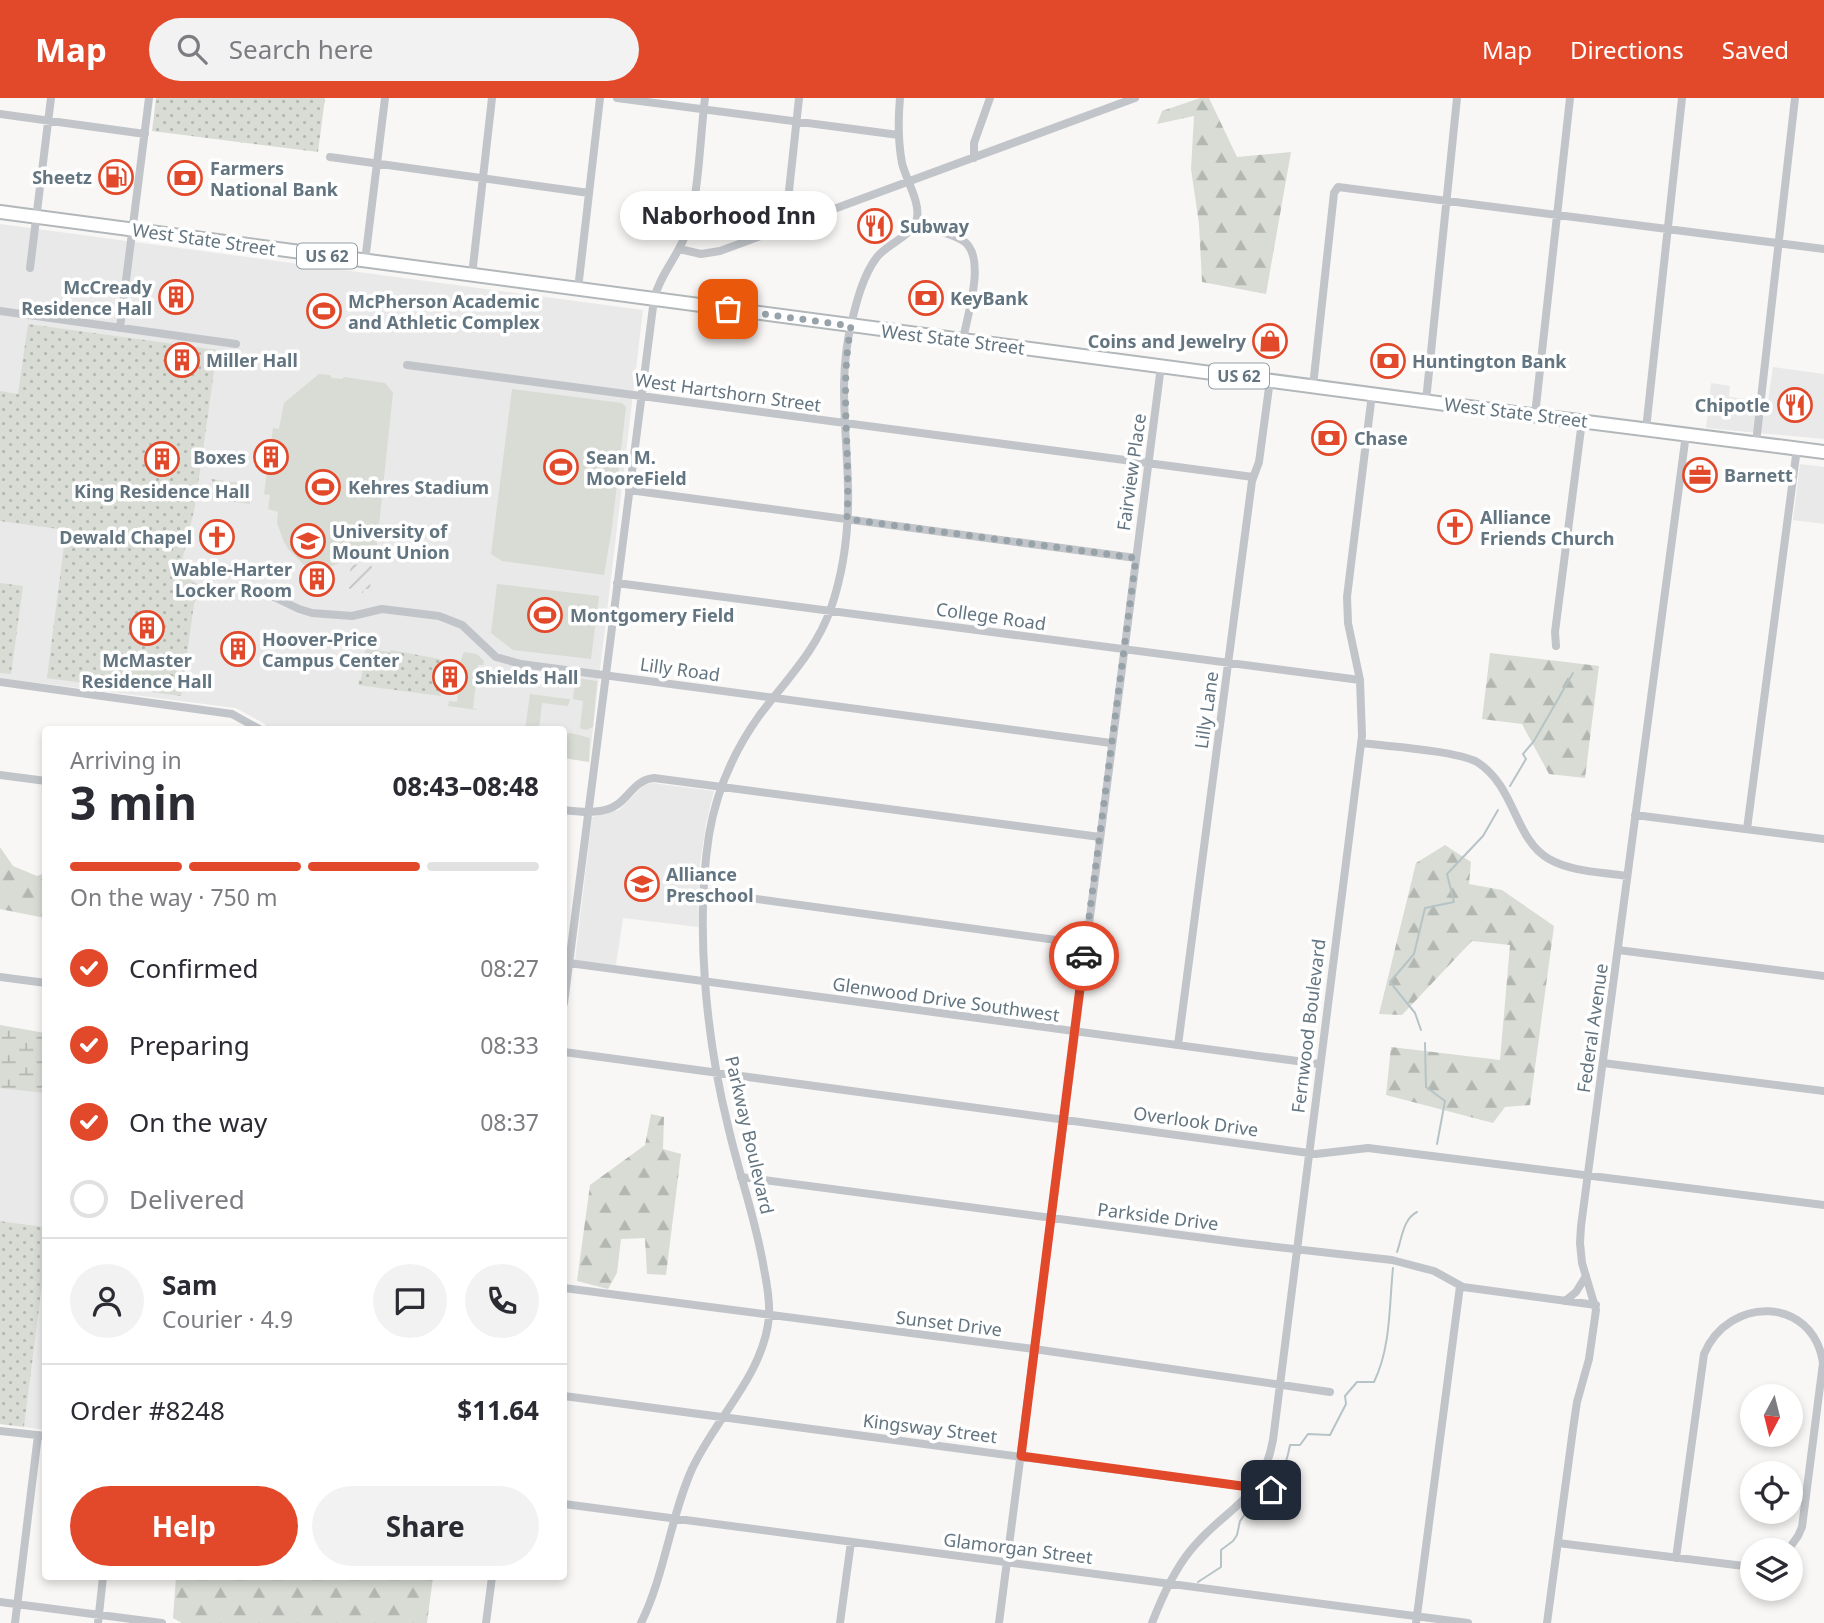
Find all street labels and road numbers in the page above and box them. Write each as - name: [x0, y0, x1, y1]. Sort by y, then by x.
- street label: West State Street: [131, 217, 278, 261]
- road number: US 62: [297, 244, 357, 268]
- street label: West State Street: [880, 318, 1027, 360]
- road number: US 62: [1209, 364, 1269, 388]
- street label: West Hartshorn Street: [633, 367, 823, 417]
- street label: West State Street: [1443, 391, 1590, 433]
- street label: Fairview Place: [1111, 412, 1151, 532]
- street label: College Road: [934, 596, 1048, 636]
- street label: Lilly Road: [638, 652, 722, 686]
- street label: Lilly Lane: [1189, 670, 1223, 750]
- street label: Fernwood Boulevard: [1285, 938, 1331, 1114]
- street label: Federal Avenue: [1571, 962, 1613, 1094]
- street label: Glenwood Drive Southwest: [831, 971, 1061, 1027]
- street label: Parkway Boulevard: [720, 1054, 780, 1216]
- street label: Overlook Drive: [1132, 1100, 1260, 1142]
- street label: Parkside Drive: [1096, 1197, 1220, 1235]
- street label: Sunset Drive: [895, 1305, 1003, 1341]
- street label: Kingsway Street: [862, 1408, 999, 1448]
- street label: Glamorgan Street: [942, 1527, 1094, 1569]

